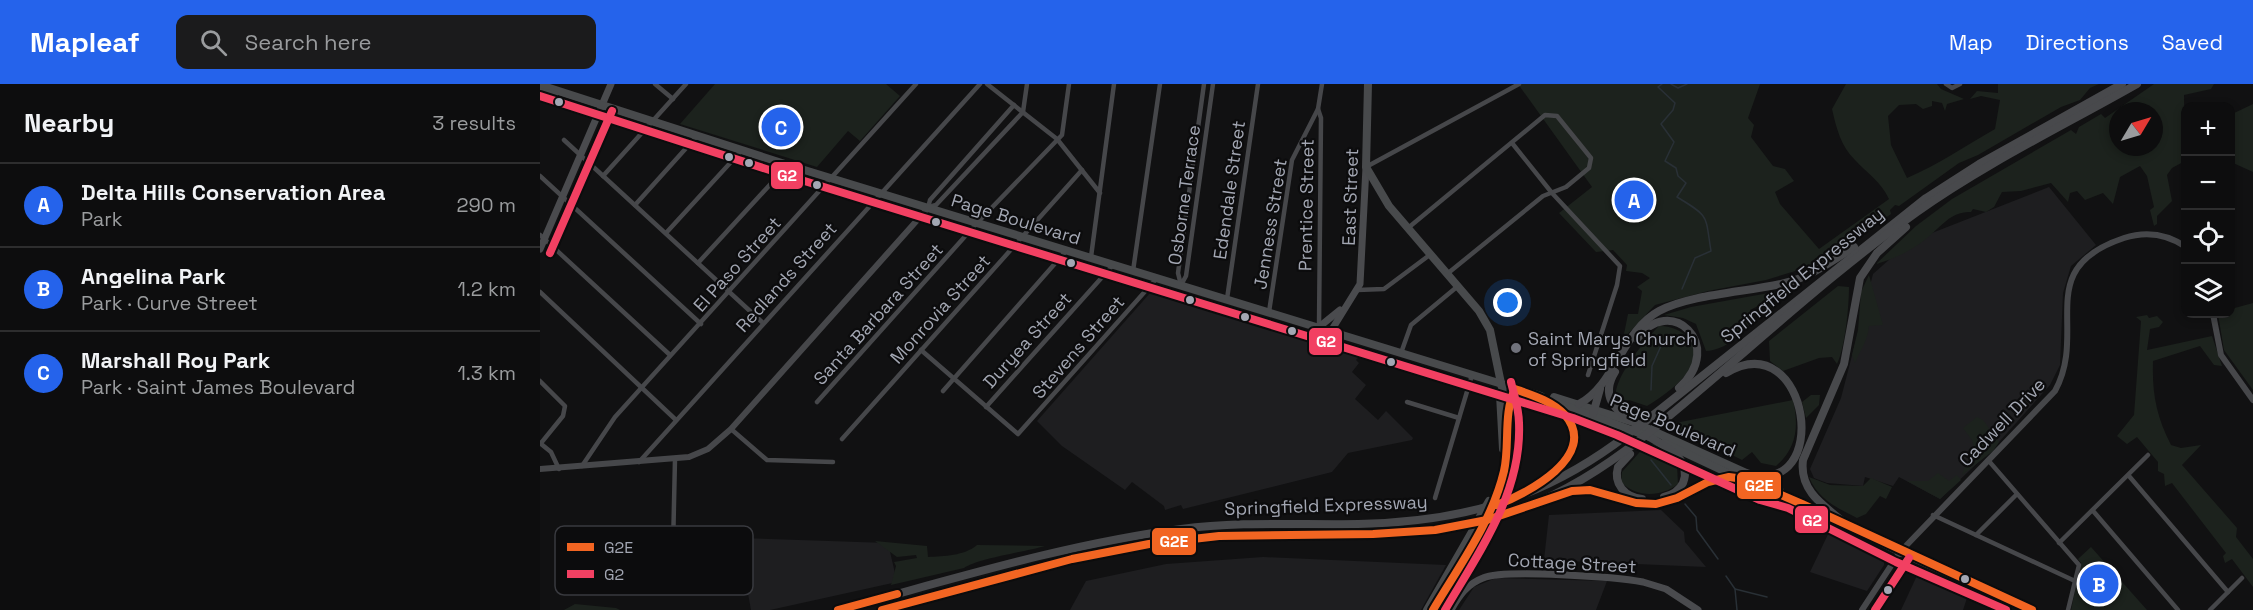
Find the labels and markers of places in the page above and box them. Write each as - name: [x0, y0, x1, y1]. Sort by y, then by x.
- unlabelled marker: [553, 96, 565, 108]
- pin: C: [762, 104, 800, 150]
- unlabelled marker: [723, 151, 735, 163]
- unlabelled marker: [743, 157, 755, 169]
- pin: A: [1614, 178, 1654, 222]
- unlabelled marker: [811, 179, 823, 191]
- unlabelled marker: [930, 216, 942, 228]
- unlabelled marker: [1065, 257, 1077, 269]
- unlabelled marker: [1184, 294, 1196, 306]
- unlabelled marker: [1239, 311, 1251, 323]
- unlabelled marker: [1286, 325, 1298, 337]
- place label: Saint Marys Church of Springfield: [1528, 327, 1697, 371]
- marker: Saint Marys Church of Springfield: [1509, 341, 1523, 355]
- unlabelled marker: [1385, 356, 1397, 368]
- pin: B: [2080, 562, 2118, 606]
- unlabelled marker: [1959, 573, 1971, 585]
- unlabelled marker: [1882, 584, 1894, 596]

